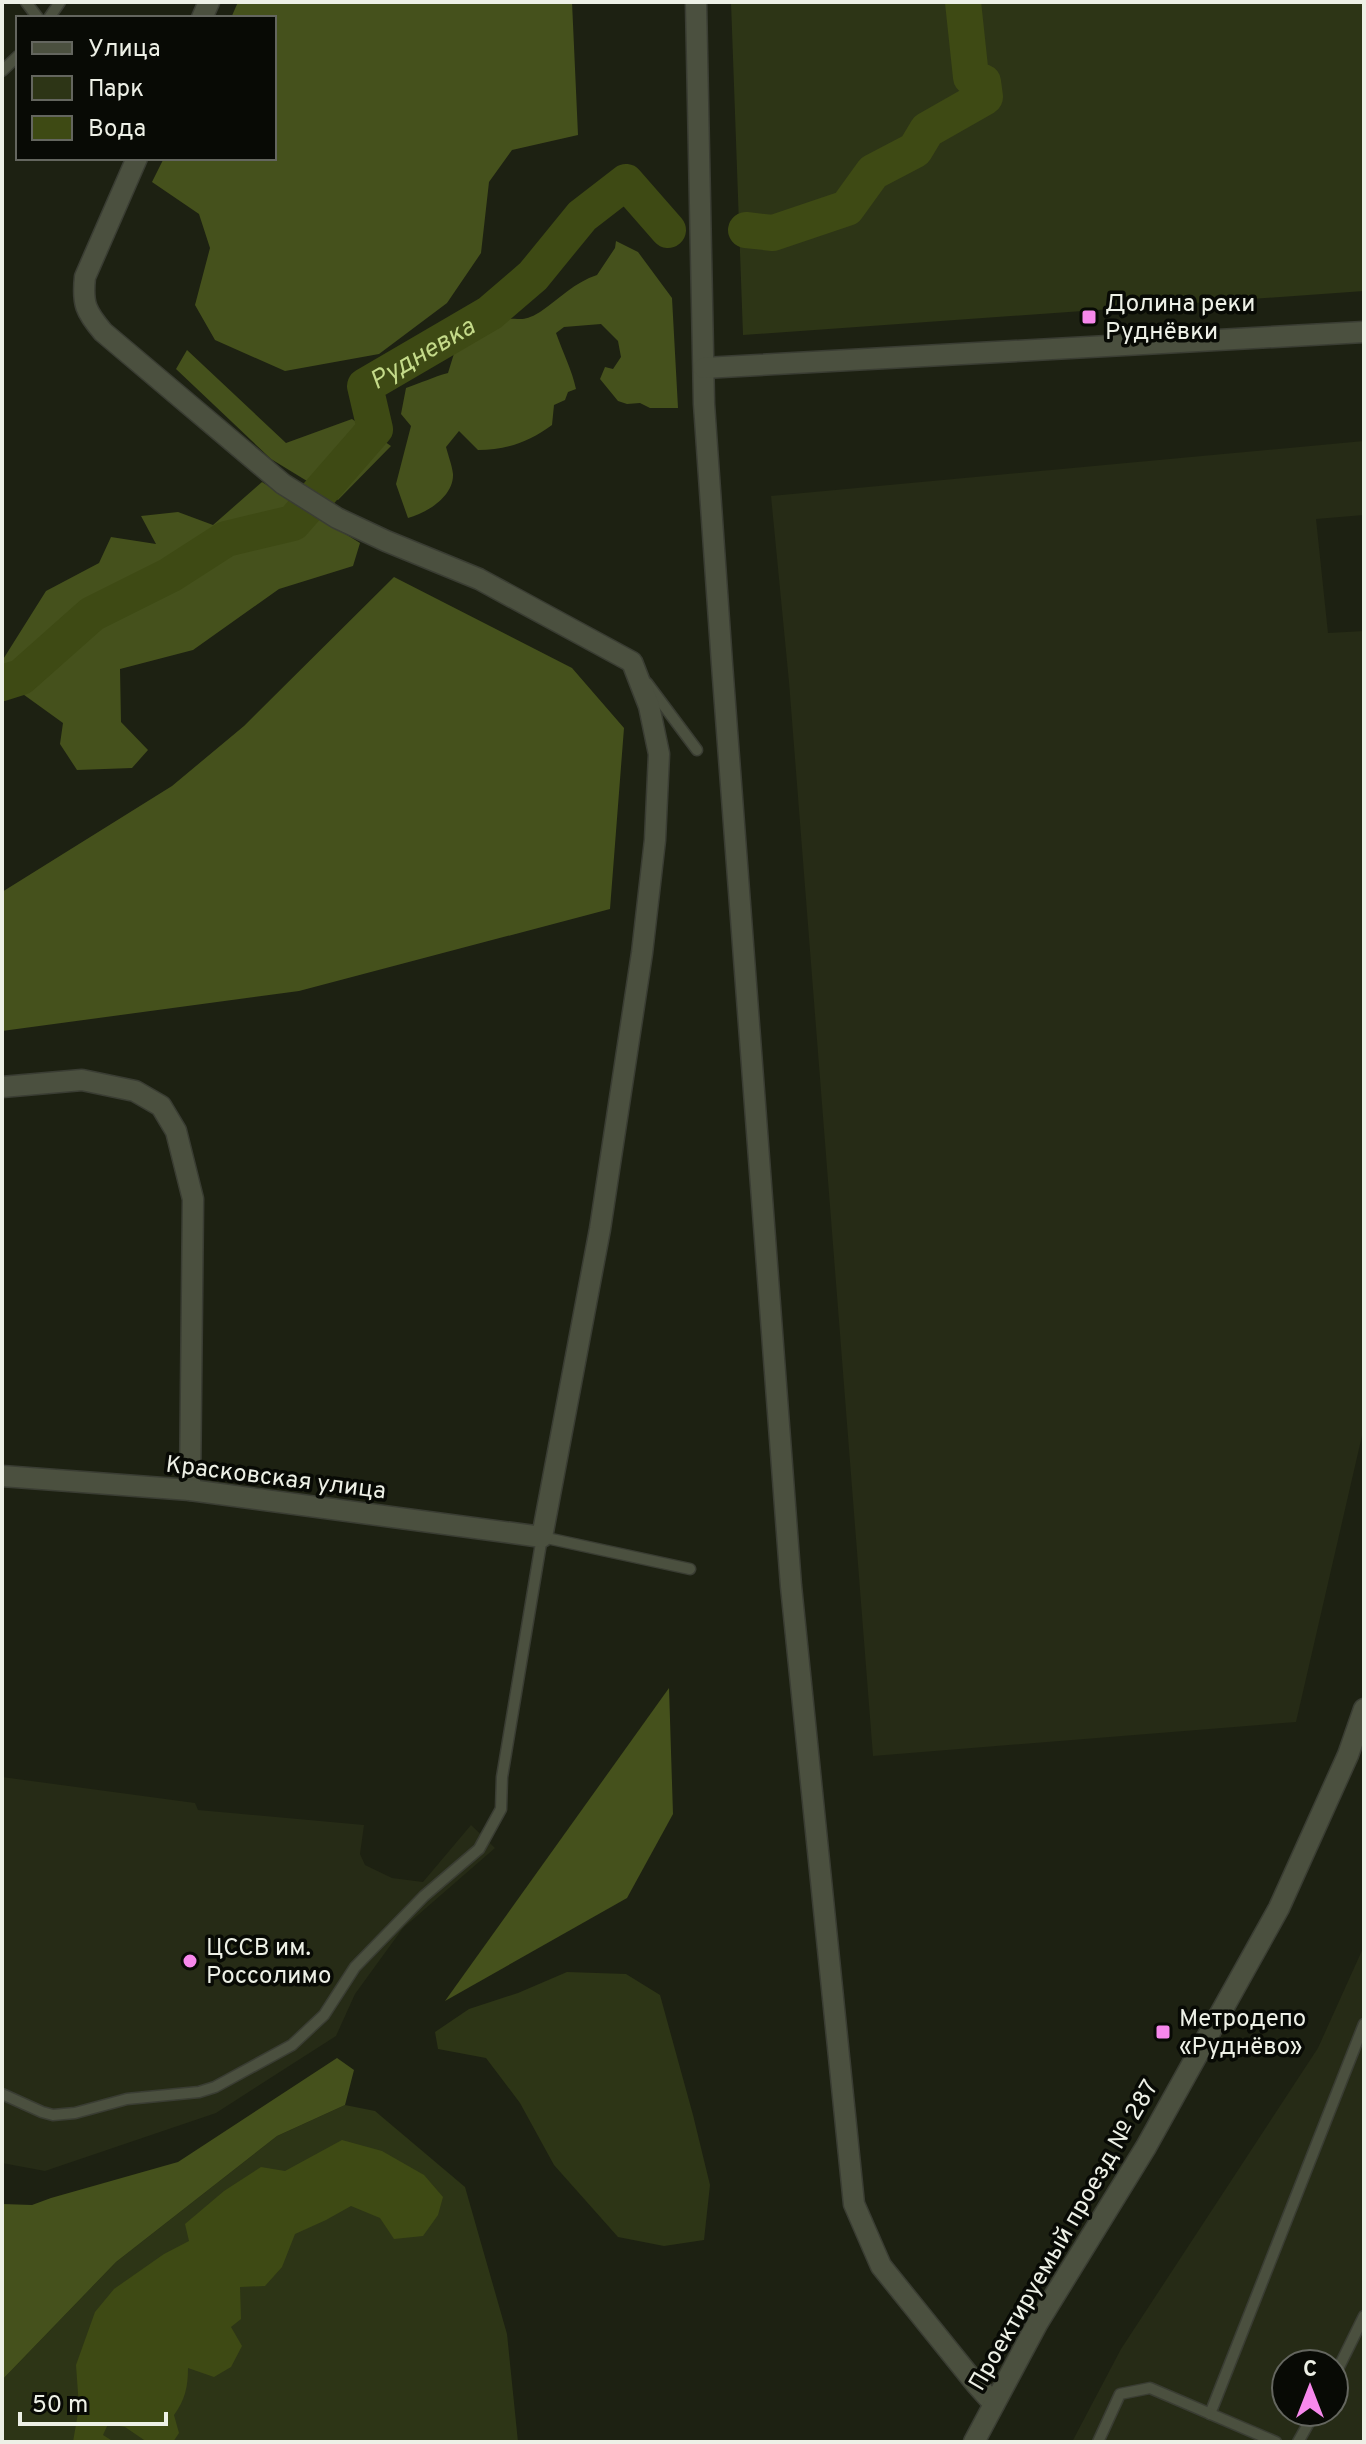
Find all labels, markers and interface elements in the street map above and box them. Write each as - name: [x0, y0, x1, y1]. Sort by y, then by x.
- legend: [16, 16, 276, 160]
- text: Улица: [88, 35, 161, 65]
- text: Парк: [88, 75, 144, 105]
- text: Вода: [88, 115, 146, 145]
- place label: Долина реки Руднёвки: [1105, 290, 1255, 348]
- marker: Долина реки Руднёвки: [1080, 308, 1098, 326]
- water label: Рудневка: [364, 311, 482, 399]
- street label: Красковская улица: [164, 1451, 388, 1507]
- place label: ЦССВ им. Россолимо: [206, 1934, 331, 1992]
- marker: ЦССВ им. Россолимо: [181, 1952, 199, 1970]
- place label: Метродепо «Руднёво»: [1179, 2005, 1306, 2063]
- marker: Метродепо «Руднёво»: [1154, 2023, 1172, 2041]
- street label: Проектируемый проезд № 287: [963, 2075, 1166, 2397]
- north arrow: [1270, 2348, 1350, 2428]
- text: С: [1303, 2357, 1317, 2384]
- scale bar: [20, 2376, 166, 2426]
- text: 50 m: [32, 2391, 88, 2421]

